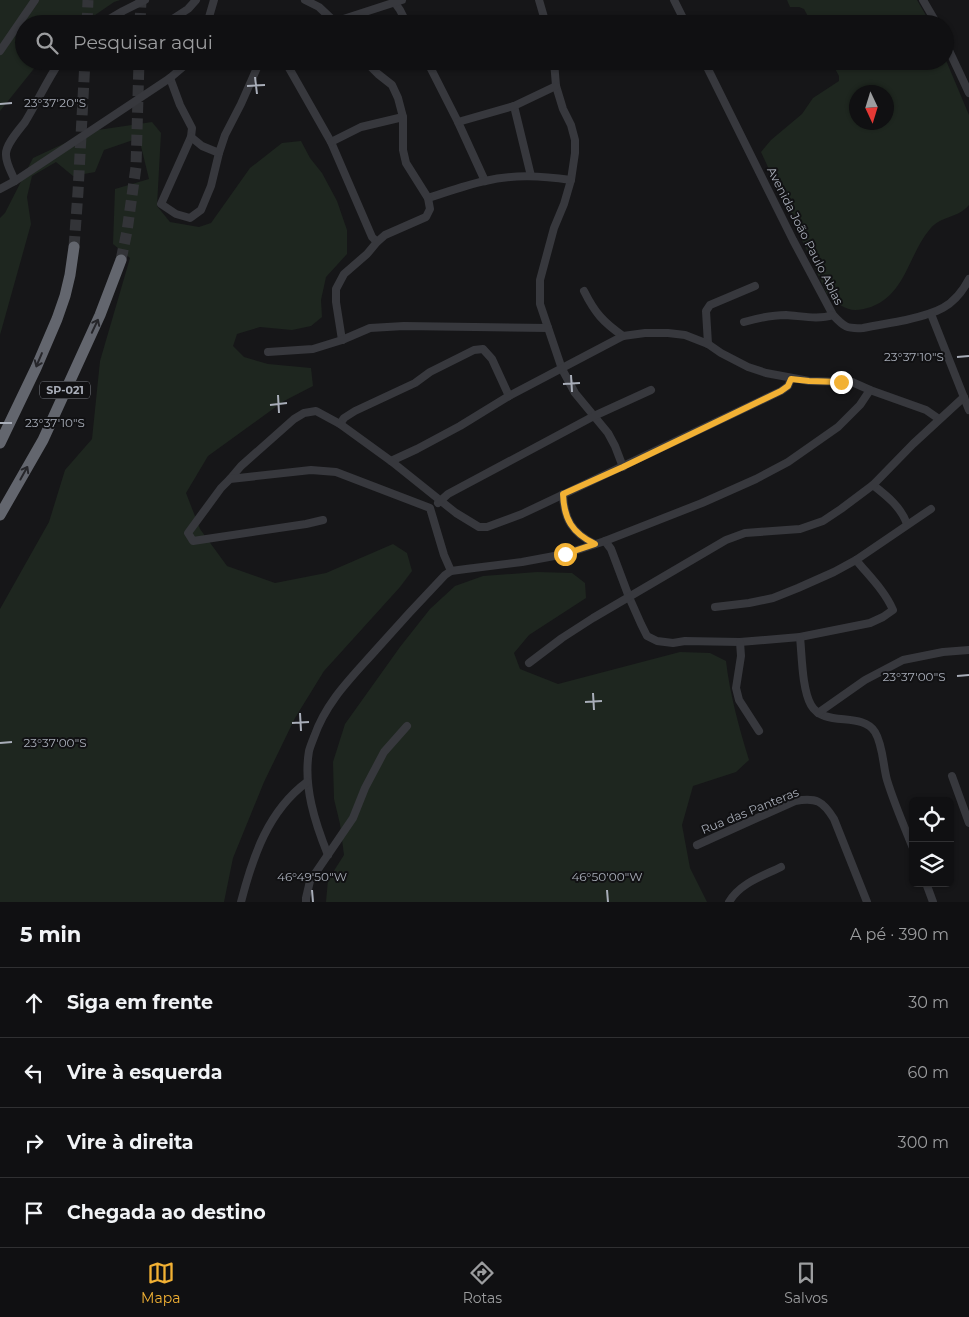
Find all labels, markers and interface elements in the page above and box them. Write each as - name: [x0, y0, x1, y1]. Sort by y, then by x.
- search box: [15, 15, 954, 70]
- icon: search: [33, 29, 61, 57]
- text: Pesquisar aqui: [73, 31, 213, 54]
- north arrow: [849, 85, 894, 130]
- text: 23°37'20"S: [24, 95, 86, 110]
- street label: Avenida João Paulo Ablas: [764, 164, 847, 308]
- one-way arrow: [90, 319, 100, 334]
- text: 23°37'10"S: [884, 349, 944, 364]
- one-way arrow: [33, 352, 43, 367]
- route end: [830, 371, 853, 394]
- road number: SP-021: [40, 382, 90, 398]
- text: 23°37'10"S: [25, 415, 85, 430]
- one-way arrow: [20, 466, 30, 480]
- route start: [554, 543, 577, 566]
- text: 23°37'00"S: [882, 669, 946, 684]
- text: 23°37'00"S: [23, 735, 87, 750]
- street label: Rua das Panteras: [699, 784, 801, 837]
- map controls: [909, 797, 954, 887]
- button: locate: [909, 797, 954, 842]
- button: layers: [909, 842, 954, 887]
- text: 46°49'50"W: [277, 869, 347, 884]
- text: 46°50'00"W: [571, 869, 643, 884]
- text: 5 min: [20, 922, 81, 947]
- text: A pé · 390 m: [850, 925, 949, 944]
- icon: ahead: [20, 989, 48, 1017]
- text: Siga em frente: [67, 991, 213, 1014]
- text: 30 m: [908, 993, 949, 1012]
- icon: left: [20, 1059, 48, 1087]
- text: Vire à esquerda: [67, 1061, 222, 1084]
- text: 60 m: [907, 1063, 949, 1082]
- icon: right: [20, 1129, 48, 1157]
- text: Vire à direita: [67, 1131, 194, 1154]
- text: 300 m: [898, 1133, 949, 1152]
- icon: arrive: [20, 1199, 48, 1227]
- text: Chegada ao destino: [67, 1201, 266, 1224]
- tab: Mapa: [141, 1259, 180, 1307]
- tab: Rotas: [463, 1259, 502, 1307]
- tab: Salvos: [784, 1259, 828, 1307]

